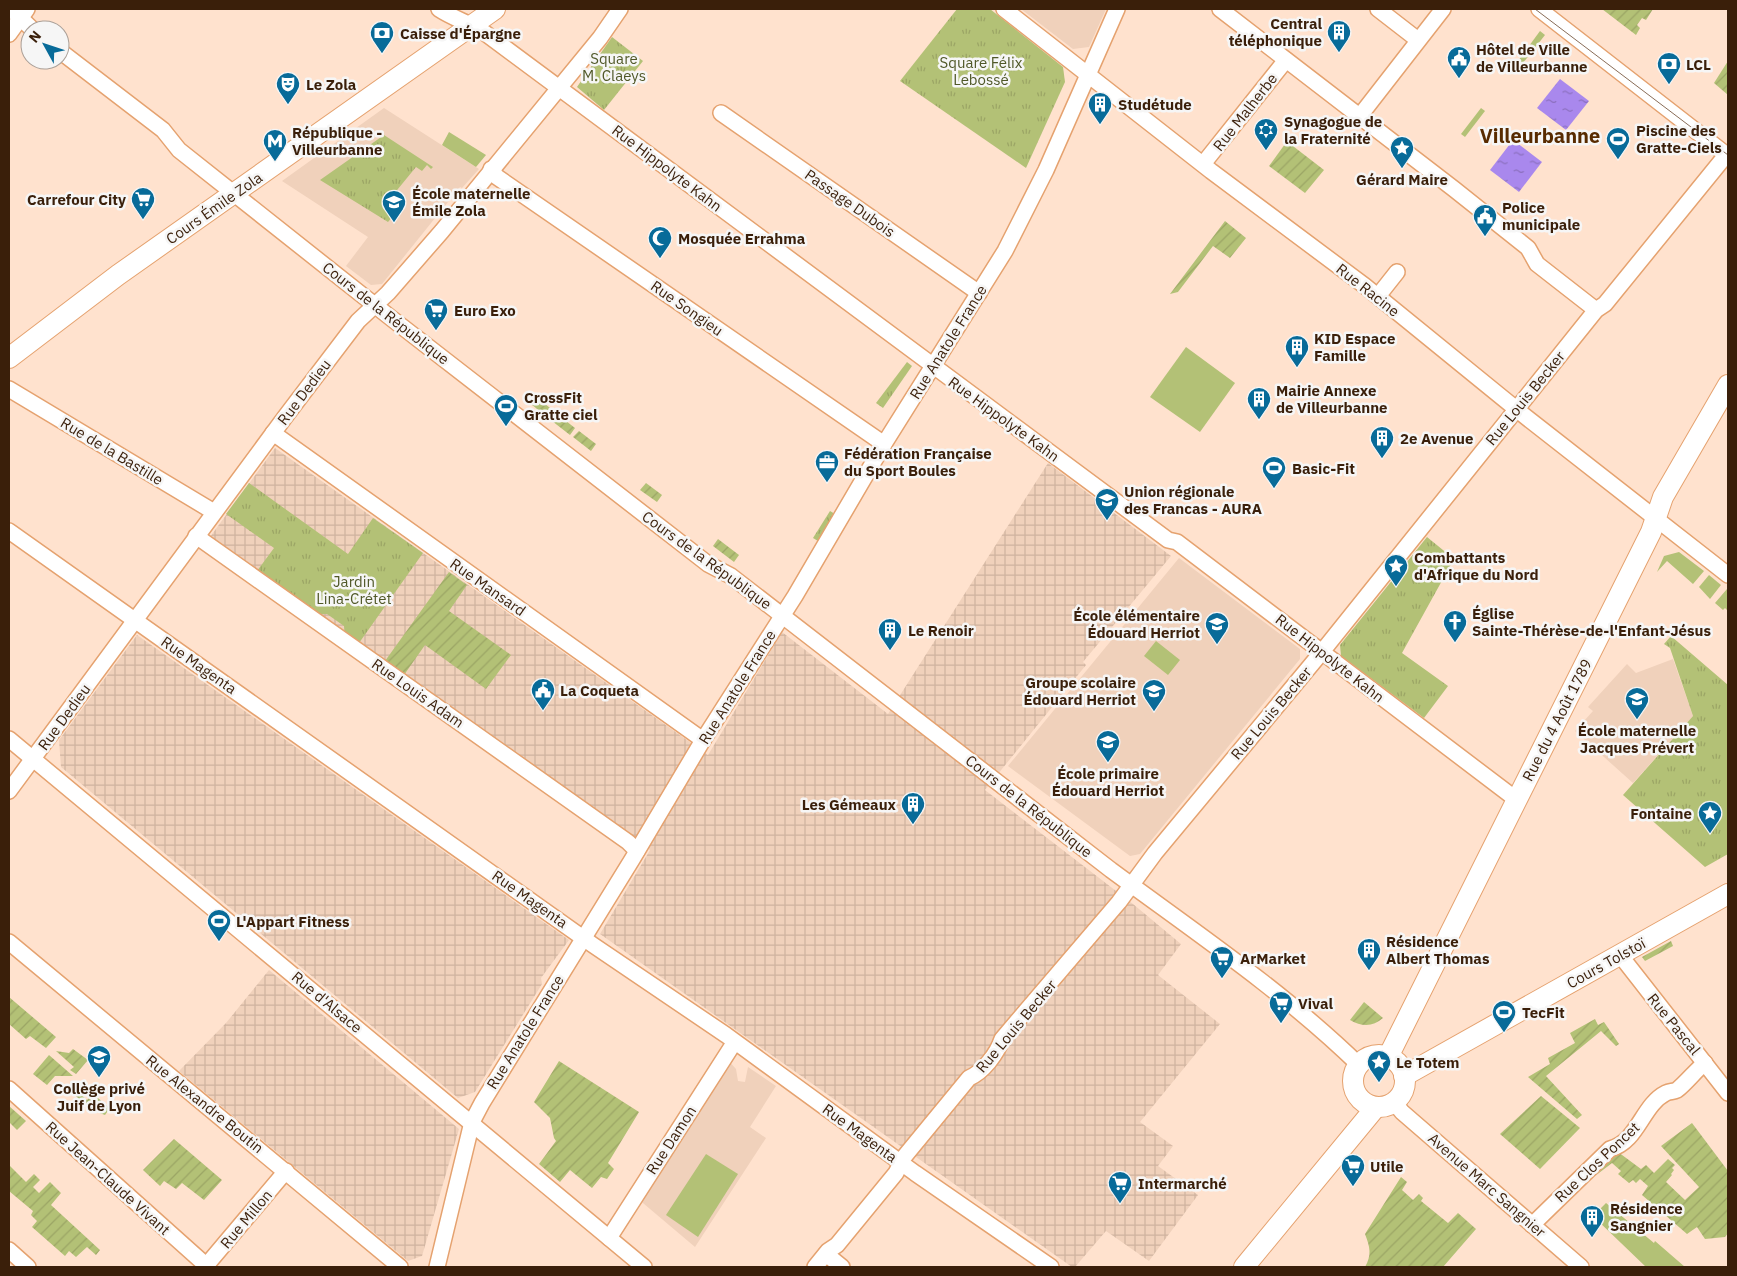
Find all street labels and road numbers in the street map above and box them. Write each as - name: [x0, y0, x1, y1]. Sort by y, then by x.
- street label: Rue Malherbe: [1209, 69, 1281, 155]
- street label: Rue Hippolyte Kahn: [608, 120, 726, 216]
- street label: Passage Dubois: [801, 165, 899, 241]
- street label: Cours Émile Zola: [162, 168, 266, 248]
- street label: Cours de la République: [319, 258, 453, 368]
- street label: Rue Racine: [1332, 259, 1404, 321]
- street label: Rue Songieu: [647, 276, 727, 340]
- street label: Rue Anatole France: [905, 281, 991, 403]
- street label: Rue Louis Becker: [1481, 347, 1569, 449]
- street label: Rue Dedieu: [273, 355, 335, 429]
- street label: Rue Hippolyte Kahn: [945, 372, 1063, 466]
- street label: Rue de la Bastille: [57, 413, 167, 489]
- street label: Cours de la République: [639, 507, 775, 613]
- street label: Rue Mansard: [446, 554, 530, 620]
- street label: Rue Hippolyte Kahn: [1272, 610, 1388, 706]
- street label: Rue Anatole France: [694, 626, 780, 748]
- street label: Rue Magenta: [158, 632, 240, 698]
- street label: Rue Louis Adam: [368, 654, 468, 732]
- street label: Rue du 4 Août 1789: [1518, 656, 1596, 784]
- street label: Rue Louis Becker: [1227, 662, 1316, 763]
- street label: Rue Dedieu: [34, 680, 94, 754]
- street label: Cours de la République: [962, 751, 1096, 861]
- street label: Rue Magenta: [489, 866, 571, 932]
- street label: Cours Tolstoï: [1563, 933, 1649, 992]
- street label: Rue d'Alsace: [288, 967, 366, 1037]
- street label: Rue Anatole France: [482, 971, 568, 1093]
- street label: Rue Louis Becker: [972, 975, 1061, 1076]
- street label: Rue Pascal: [1643, 989, 1705, 1059]
- street label: Rue Alexandre Boutin: [142, 1051, 268, 1157]
- street label: Rue Magenta: [819, 1099, 901, 1167]
- street label: Rue Damon: [642, 1102, 700, 1178]
- street label: Rue Jean-Claude Vivant: [42, 1117, 174, 1239]
- street label: Rue Clos Poncet: [1551, 1118, 1643, 1206]
- street label: Avenue Marc Sangnier: [1424, 1129, 1550, 1242]
- street label: Rue Millon: [216, 1186, 276, 1252]

